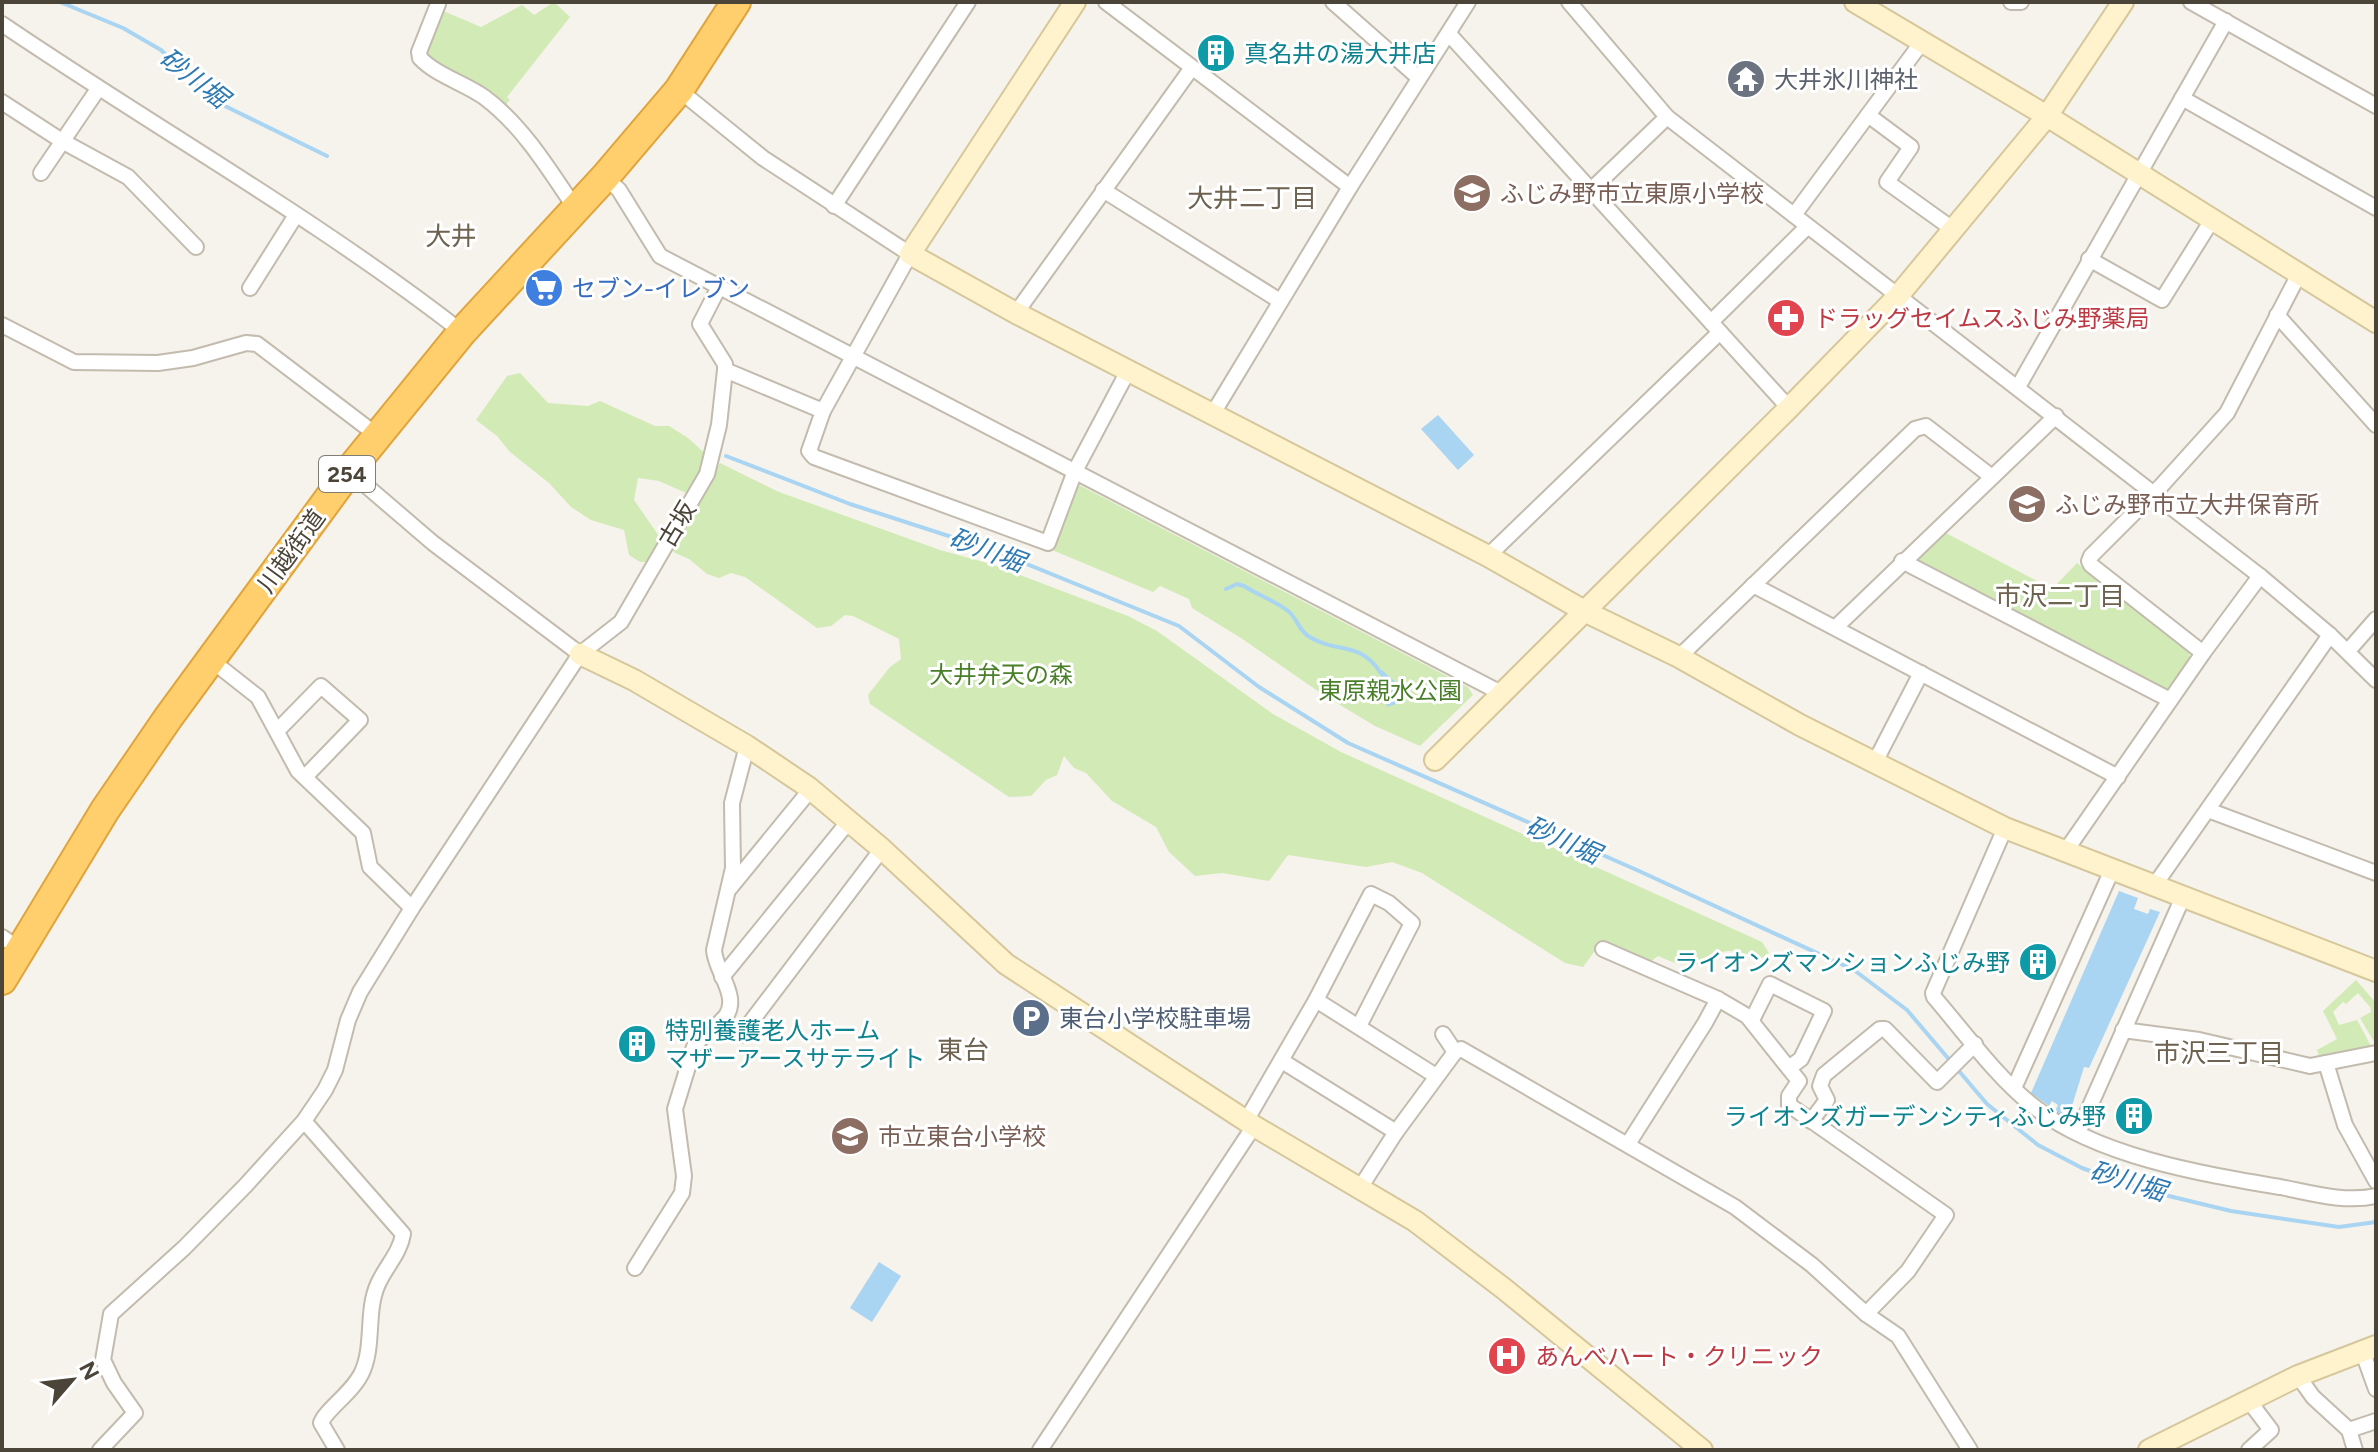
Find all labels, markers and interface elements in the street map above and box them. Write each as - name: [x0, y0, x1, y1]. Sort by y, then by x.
- building icon: 真名井の湯大井店: [1195, 32, 1237, 74]
- place label: 真名井の湯大井店: [1244, 39, 1436, 68]
- water label: 砂川堀: [153, 41, 238, 117]
- temple icon: 大井氷川神社: [1725, 58, 1767, 100]
- place label: 大井氷川神社: [1774, 65, 1918, 94]
- school or university icon: ふじみ野市立東原小学校: [1451, 172, 1493, 214]
- place label: ふじみ野市立東原小学校: [1500, 179, 1764, 208]
- district label: 大井二丁目: [1187, 182, 1317, 214]
- district label: 大井: [425, 220, 477, 252]
- supermarket icon: セブン-イレブン: [523, 267, 565, 309]
- place label: セブン-イレブン: [572, 274, 750, 303]
- pharmacy icon: ドラッグセイムスふじみ野薬局: [1765, 297, 1807, 339]
- place label: ドラッグセイムスふじみ野薬局: [1814, 304, 2150, 333]
- road number: 254: [319, 456, 375, 492]
- school or university icon: ふじみ野市立大井保育所: [2006, 483, 2048, 525]
- place label: ふじみ野市立大井保育所: [2055, 490, 2319, 519]
- street label: 古坂: [652, 496, 702, 552]
- street label: 川越街道: [251, 504, 331, 598]
- water label: 砂川堀: [945, 521, 1033, 580]
- district label: 市沢二丁目: [1995, 580, 2125, 612]
- park label: 大井弁天の森: [929, 660, 1073, 689]
- park label: 東原親水公園: [1318, 676, 1462, 705]
- water label: 砂川堀: [1521, 810, 1609, 872]
- building icon: ライオンズマンションふじみ野: [2017, 941, 2059, 983]
- place label: ライオンズマンションふじみ野: [1674, 948, 2010, 977]
- parking icon: 東台小学校駐車場: [1010, 997, 1052, 1039]
- place label: 東台小学校駐車場: [1059, 1004, 1251, 1033]
- place label: 特別養護老人ホーム マザーアースサテライト: [665, 1016, 925, 1073]
- building icon: 特別養護老人ホーム マザーアースサテライト: [616, 1023, 658, 1065]
- district label: 東台: [937, 1034, 989, 1066]
- district label: 市沢三丁目: [2154, 1037, 2284, 1069]
- building icon: ライオンズガーデンシティふじみ野: [2113, 1095, 2155, 1137]
- place label: ライオンズガーデンシティふじみ野: [1724, 1102, 2106, 1131]
- school or university icon: 市立東台小学校: [829, 1115, 871, 1157]
- place label: 市立東台小学校: [878, 1122, 1046, 1151]
- water label: 砂川堀: [2086, 1154, 2174, 1209]
- hospital icon: あんべハート・クリニック: [1486, 1335, 1528, 1377]
- north arrow: [32, 1340, 112, 1420]
- place label: あんべハート・クリニック: [1535, 1342, 1823, 1371]
- text: N: [73, 1357, 105, 1385]

